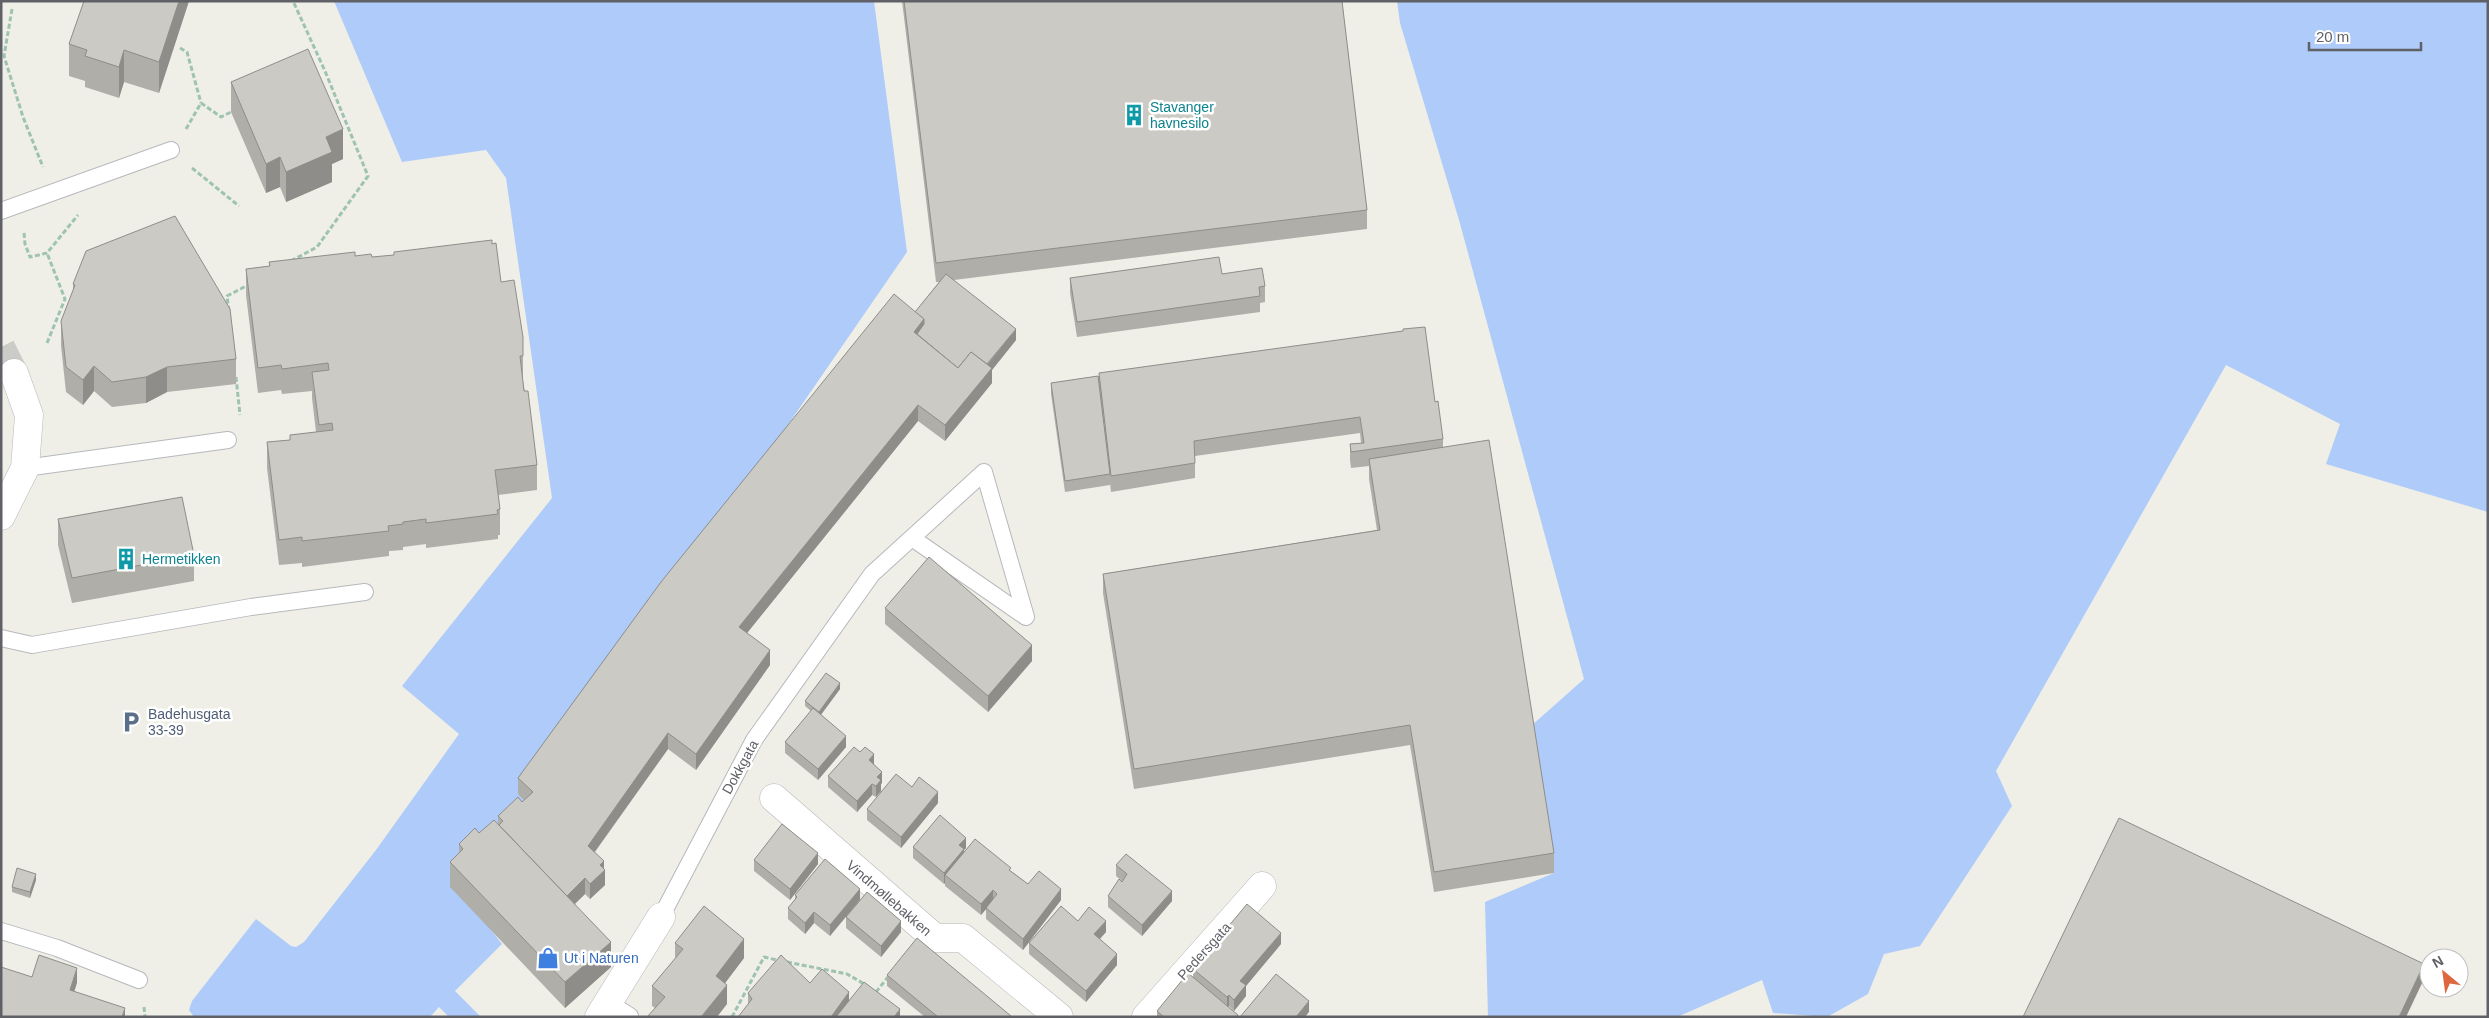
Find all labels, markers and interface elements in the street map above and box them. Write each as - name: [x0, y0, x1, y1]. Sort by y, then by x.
- scale bar: [2309, 20, 2422, 52]
- text: 20 m: [2316, 28, 2349, 45]
- place label: Stavanger havnesilo: [1150, 99, 1214, 131]
- building icon: Stavanger havnesilo: [1121, 102, 1147, 128]
- building icon: Hermetikken: [113, 546, 139, 572]
- place label: Hermetikken: [142, 551, 221, 567]
- place label: Badehusgata 33-39: [148, 706, 231, 738]
- parking icon: Badehusgata 33-39: [118, 709, 144, 735]
- street label: Dokkgata: [719, 737, 761, 797]
- street label: Vindmøllebakken: [843, 857, 935, 939]
- street label: Pedersgata: [1174, 919, 1234, 983]
- shop icon: Ut i Naturen: [535, 945, 561, 971]
- north arrow: [2419, 948, 2469, 998]
- place label: Ut i Naturen: [564, 950, 639, 966]
- text: N: [2429, 952, 2446, 971]

